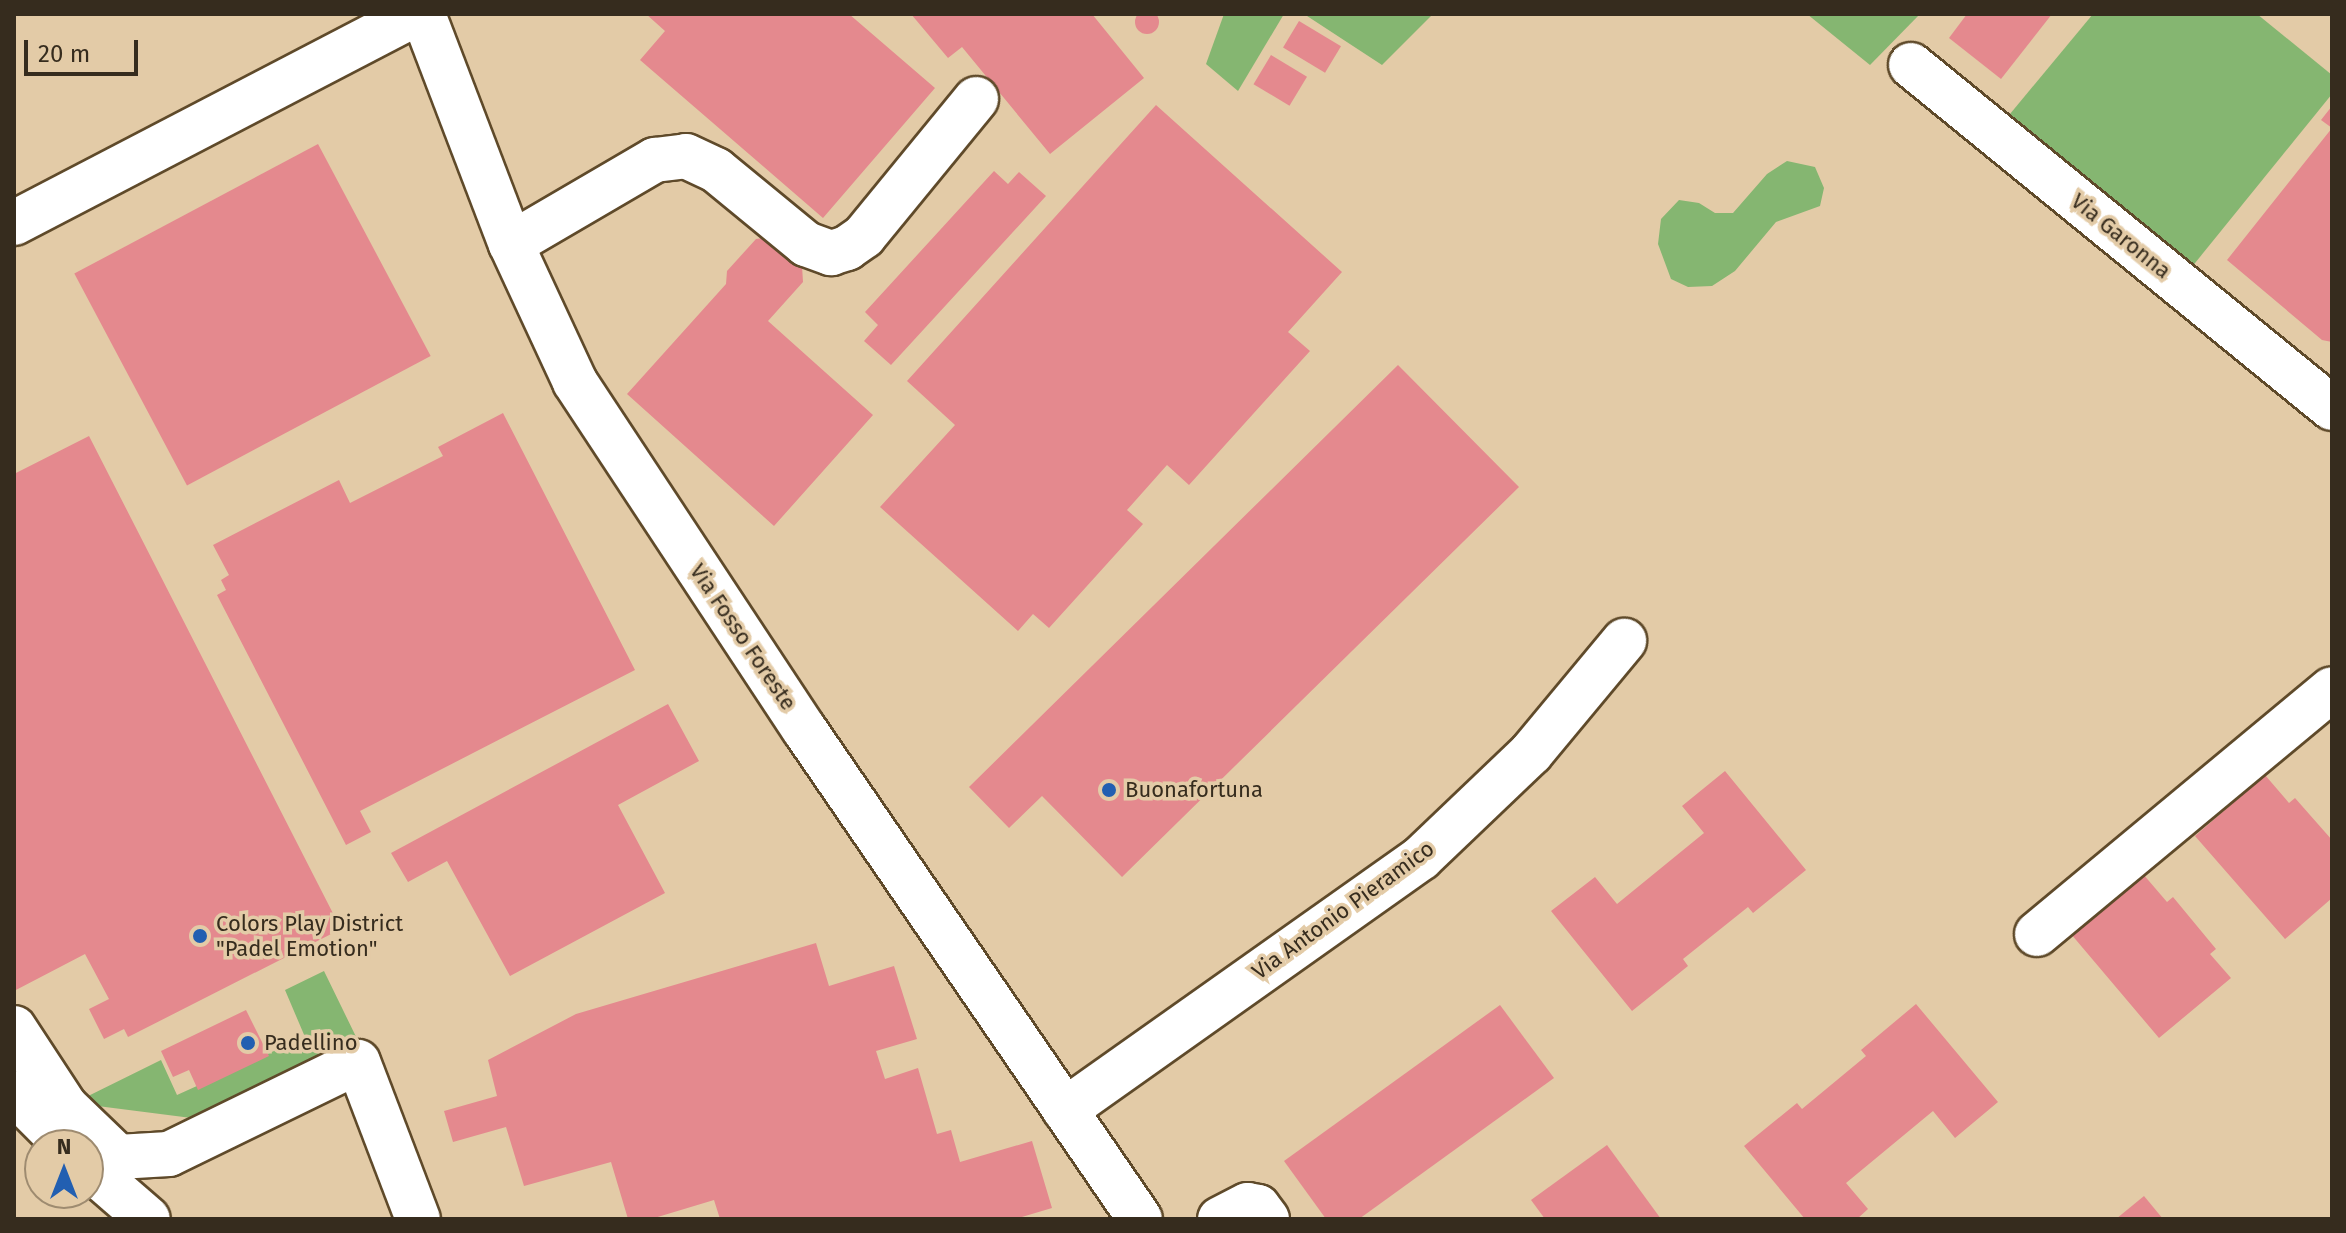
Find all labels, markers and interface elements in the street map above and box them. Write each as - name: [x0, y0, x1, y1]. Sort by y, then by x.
- scale bar: [28, 24, 142, 74]
- text: 20 m: [38, 40, 90, 68]
- street label: Via Garonna: [2066, 188, 2176, 284]
- street label: Via Fosso Foreste: [684, 559, 802, 715]
- place label: Buonafortuna: [1125, 777, 1263, 803]
- marker: Buonafortuna: [1100, 781, 1118, 799]
- street label: Via Antonio Pieramico: [1247, 835, 1439, 985]
- place label: Colors Play District "Padel Emotion": [216, 910, 403, 962]
- marker: Colors Play District "Padel Emotion": [191, 927, 209, 945]
- place label: Padellino: [264, 1030, 358, 1056]
- marker: Padellino: [239, 1034, 257, 1052]
- north arrow: [24, 1129, 104, 1209]
- text: N: [57, 1133, 71, 1160]

